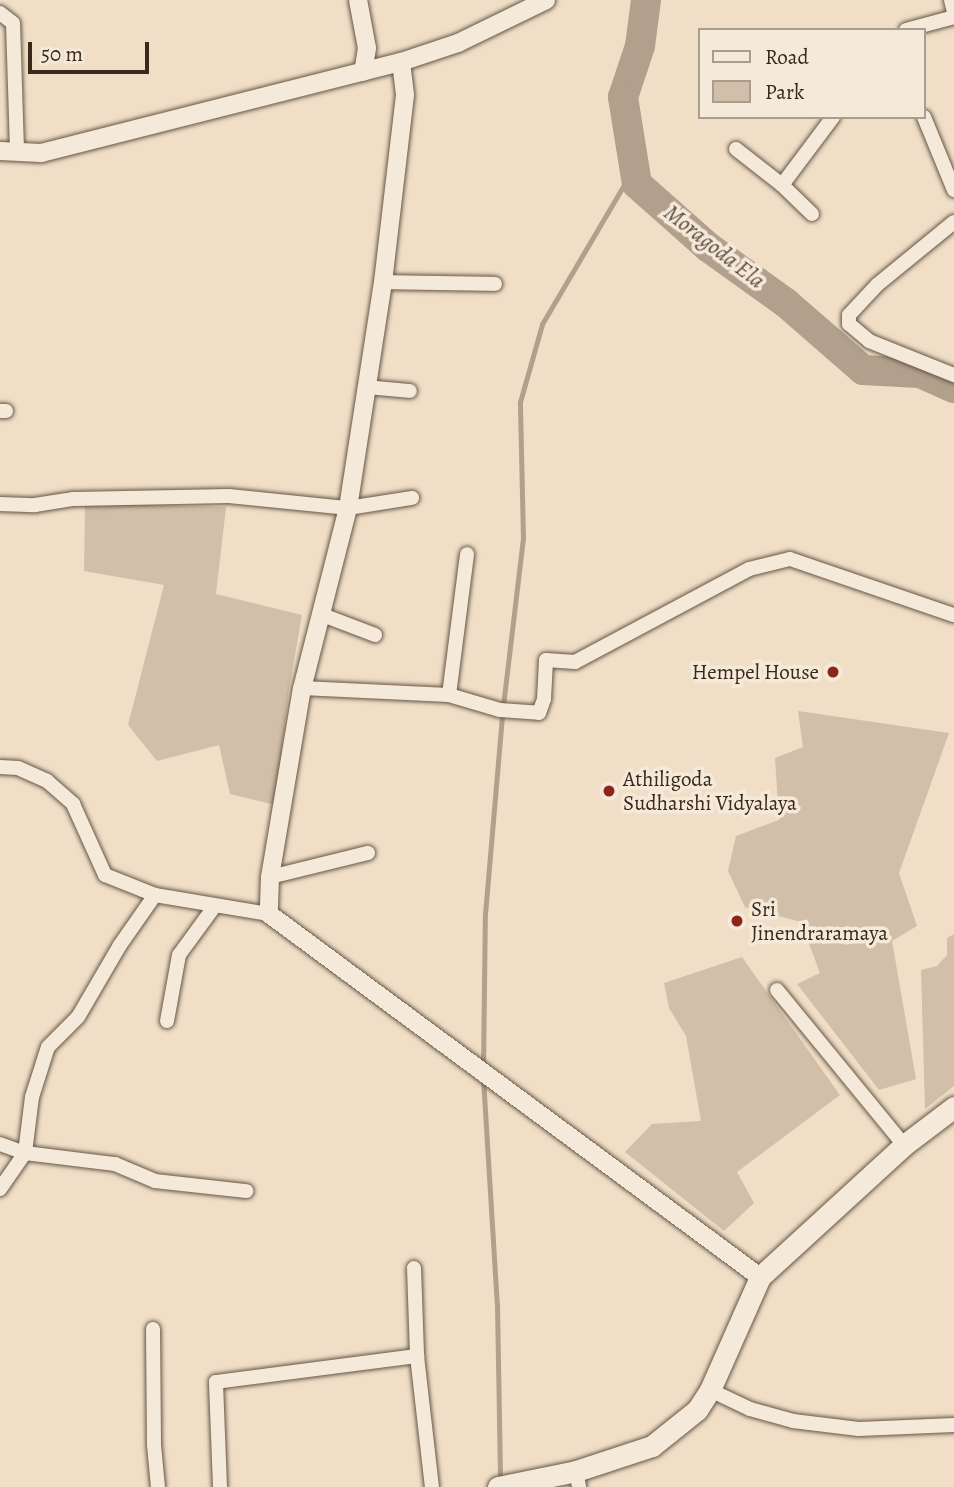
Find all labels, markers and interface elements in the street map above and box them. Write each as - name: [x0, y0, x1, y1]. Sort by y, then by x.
- scale bar: [32, 28, 152, 72]
- legend: [698, 28, 926, 119]
- text: 50 m: [41, 40, 83, 68]
- text: Road: [765, 43, 809, 71]
- text: Park: [765, 78, 804, 106]
- water label: Moragoda Ela: [658, 199, 770, 295]
- place label: Hempel House: [692, 659, 819, 685]
- marker: Hempel House: [825, 664, 841, 680]
- place label: Athiligoda Sudharshi Vidyalaya: [623, 766, 797, 816]
- marker: Athiligoda Sudharshi Vidyalaya: [601, 783, 617, 799]
- place label: Sri Jinendraramaya: [751, 896, 888, 946]
- marker: Sri Jinendraramaya: [729, 913, 745, 929]

